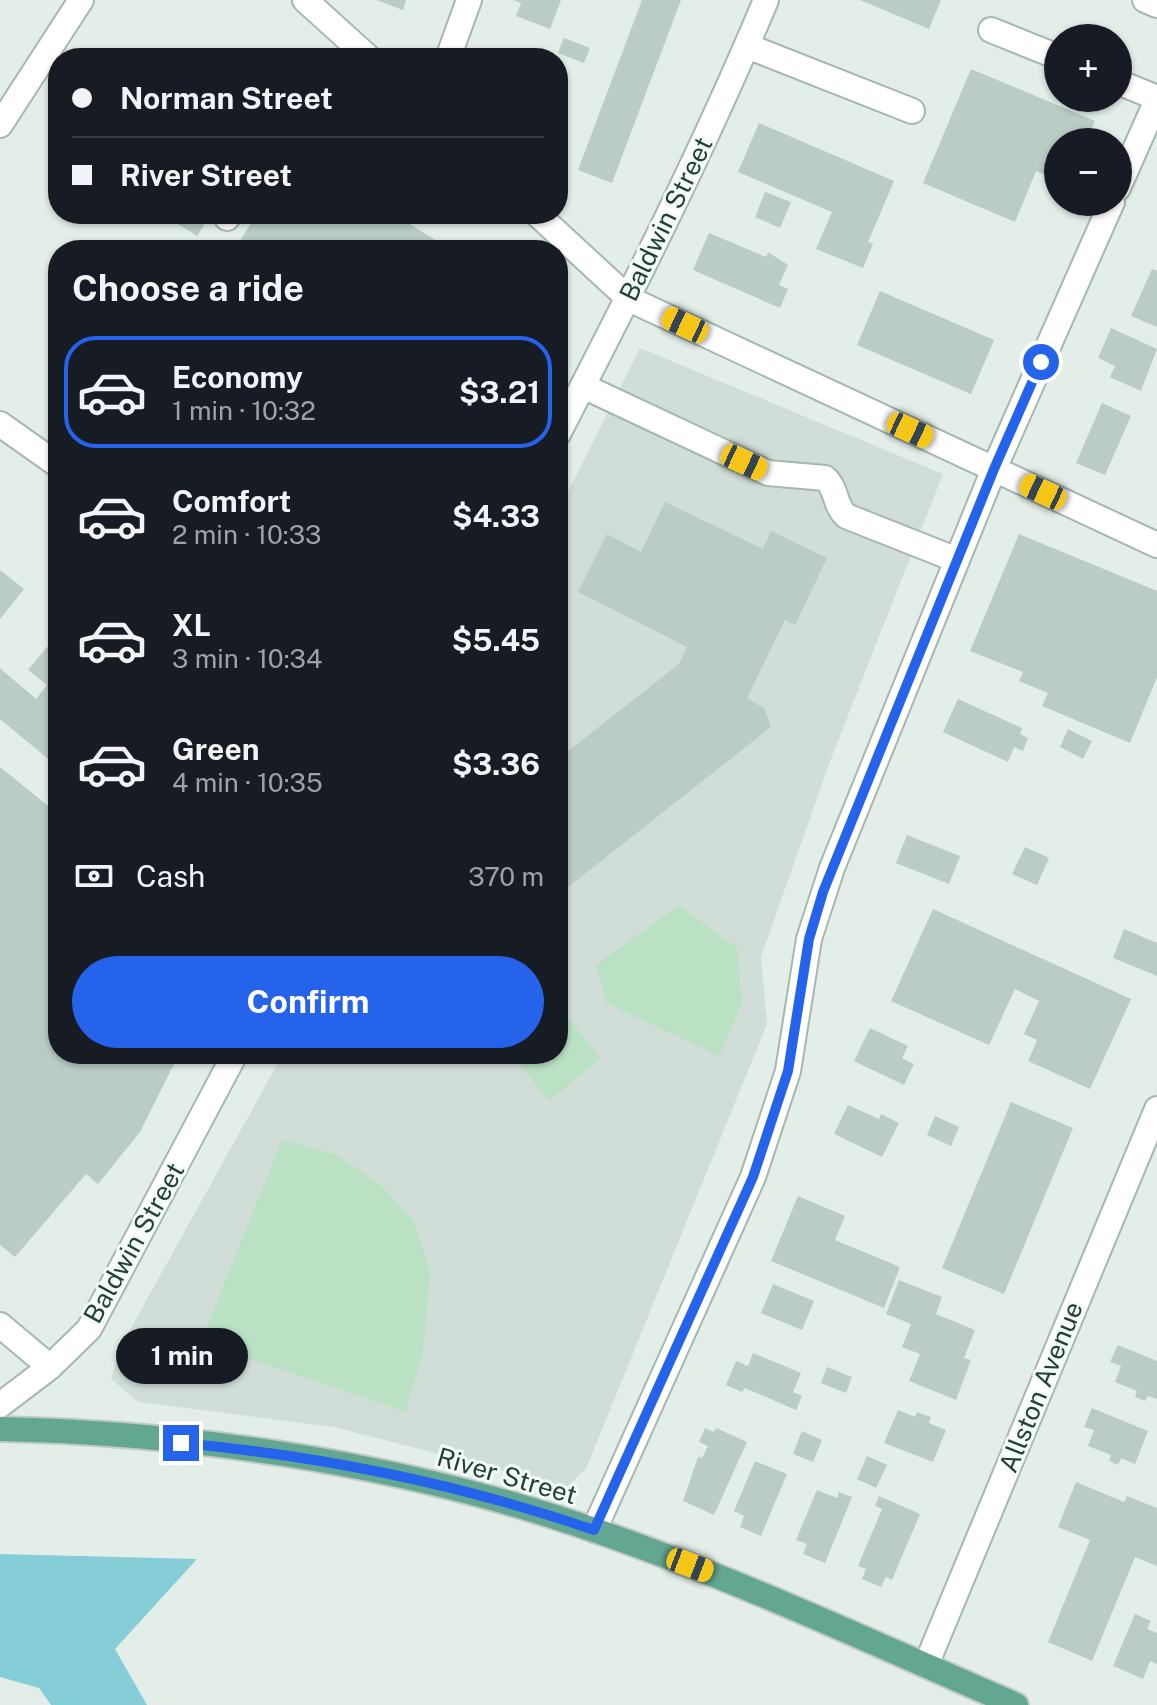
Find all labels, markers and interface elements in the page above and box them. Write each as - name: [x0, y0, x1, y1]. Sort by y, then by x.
- map controls: [1044, 24, 1132, 216]
- button: +: [1044, 24, 1132, 112]
- text: Norman Street: [120, 80, 333, 116]
- button: −: [1044, 128, 1132, 216]
- street label: Baldwin Street: [612, 132, 719, 306]
- text: River Street: [120, 157, 292, 193]
- text: Choose a ride: [72, 267, 304, 309]
- car: [658, 304, 712, 346]
- route start: [1023, 344, 1059, 380]
- icon: car: [76, 356, 148, 428]
- text: Economy: [172, 359, 303, 395]
- text: $3.21: [459, 374, 540, 410]
- text: 1 min · 10:32: [172, 395, 316, 426]
- car: [883, 409, 937, 451]
- car: [717, 441, 771, 483]
- car: [1016, 471, 1070, 513]
- icon: car: [76, 480, 148, 552]
- text: Comfort: [172, 483, 291, 519]
- text: $4.33: [452, 498, 540, 534]
- text: 2 min · 10:33: [172, 519, 321, 550]
- icon: car: [76, 604, 148, 676]
- text: XL: [172, 607, 211, 643]
- text: $5.45: [452, 622, 540, 658]
- text: 3 min · 10:34: [172, 643, 322, 674]
- icon: car: [76, 728, 148, 800]
- text: Green: [172, 731, 259, 767]
- text: $3.36: [452, 746, 540, 782]
- text: 4 min · 10:35: [172, 767, 323, 798]
- icon: cash: [72, 854, 116, 898]
- text: Cash: [136, 858, 205, 894]
- text: 370 m: [468, 861, 544, 892]
- button: Confirm: [72, 956, 544, 1048]
- street label: Baldwin Street: [77, 1157, 190, 1328]
- street label: Allston Avenue: [992, 1297, 1089, 1477]
- callout: 1 min: [115, 1327, 247, 1383]
- text: 1 min: [151, 1340, 213, 1371]
- route end: [163, 1425, 199, 1461]
- street label: River Street: [434, 1441, 581, 1510]
- car: [663, 1545, 717, 1585]

